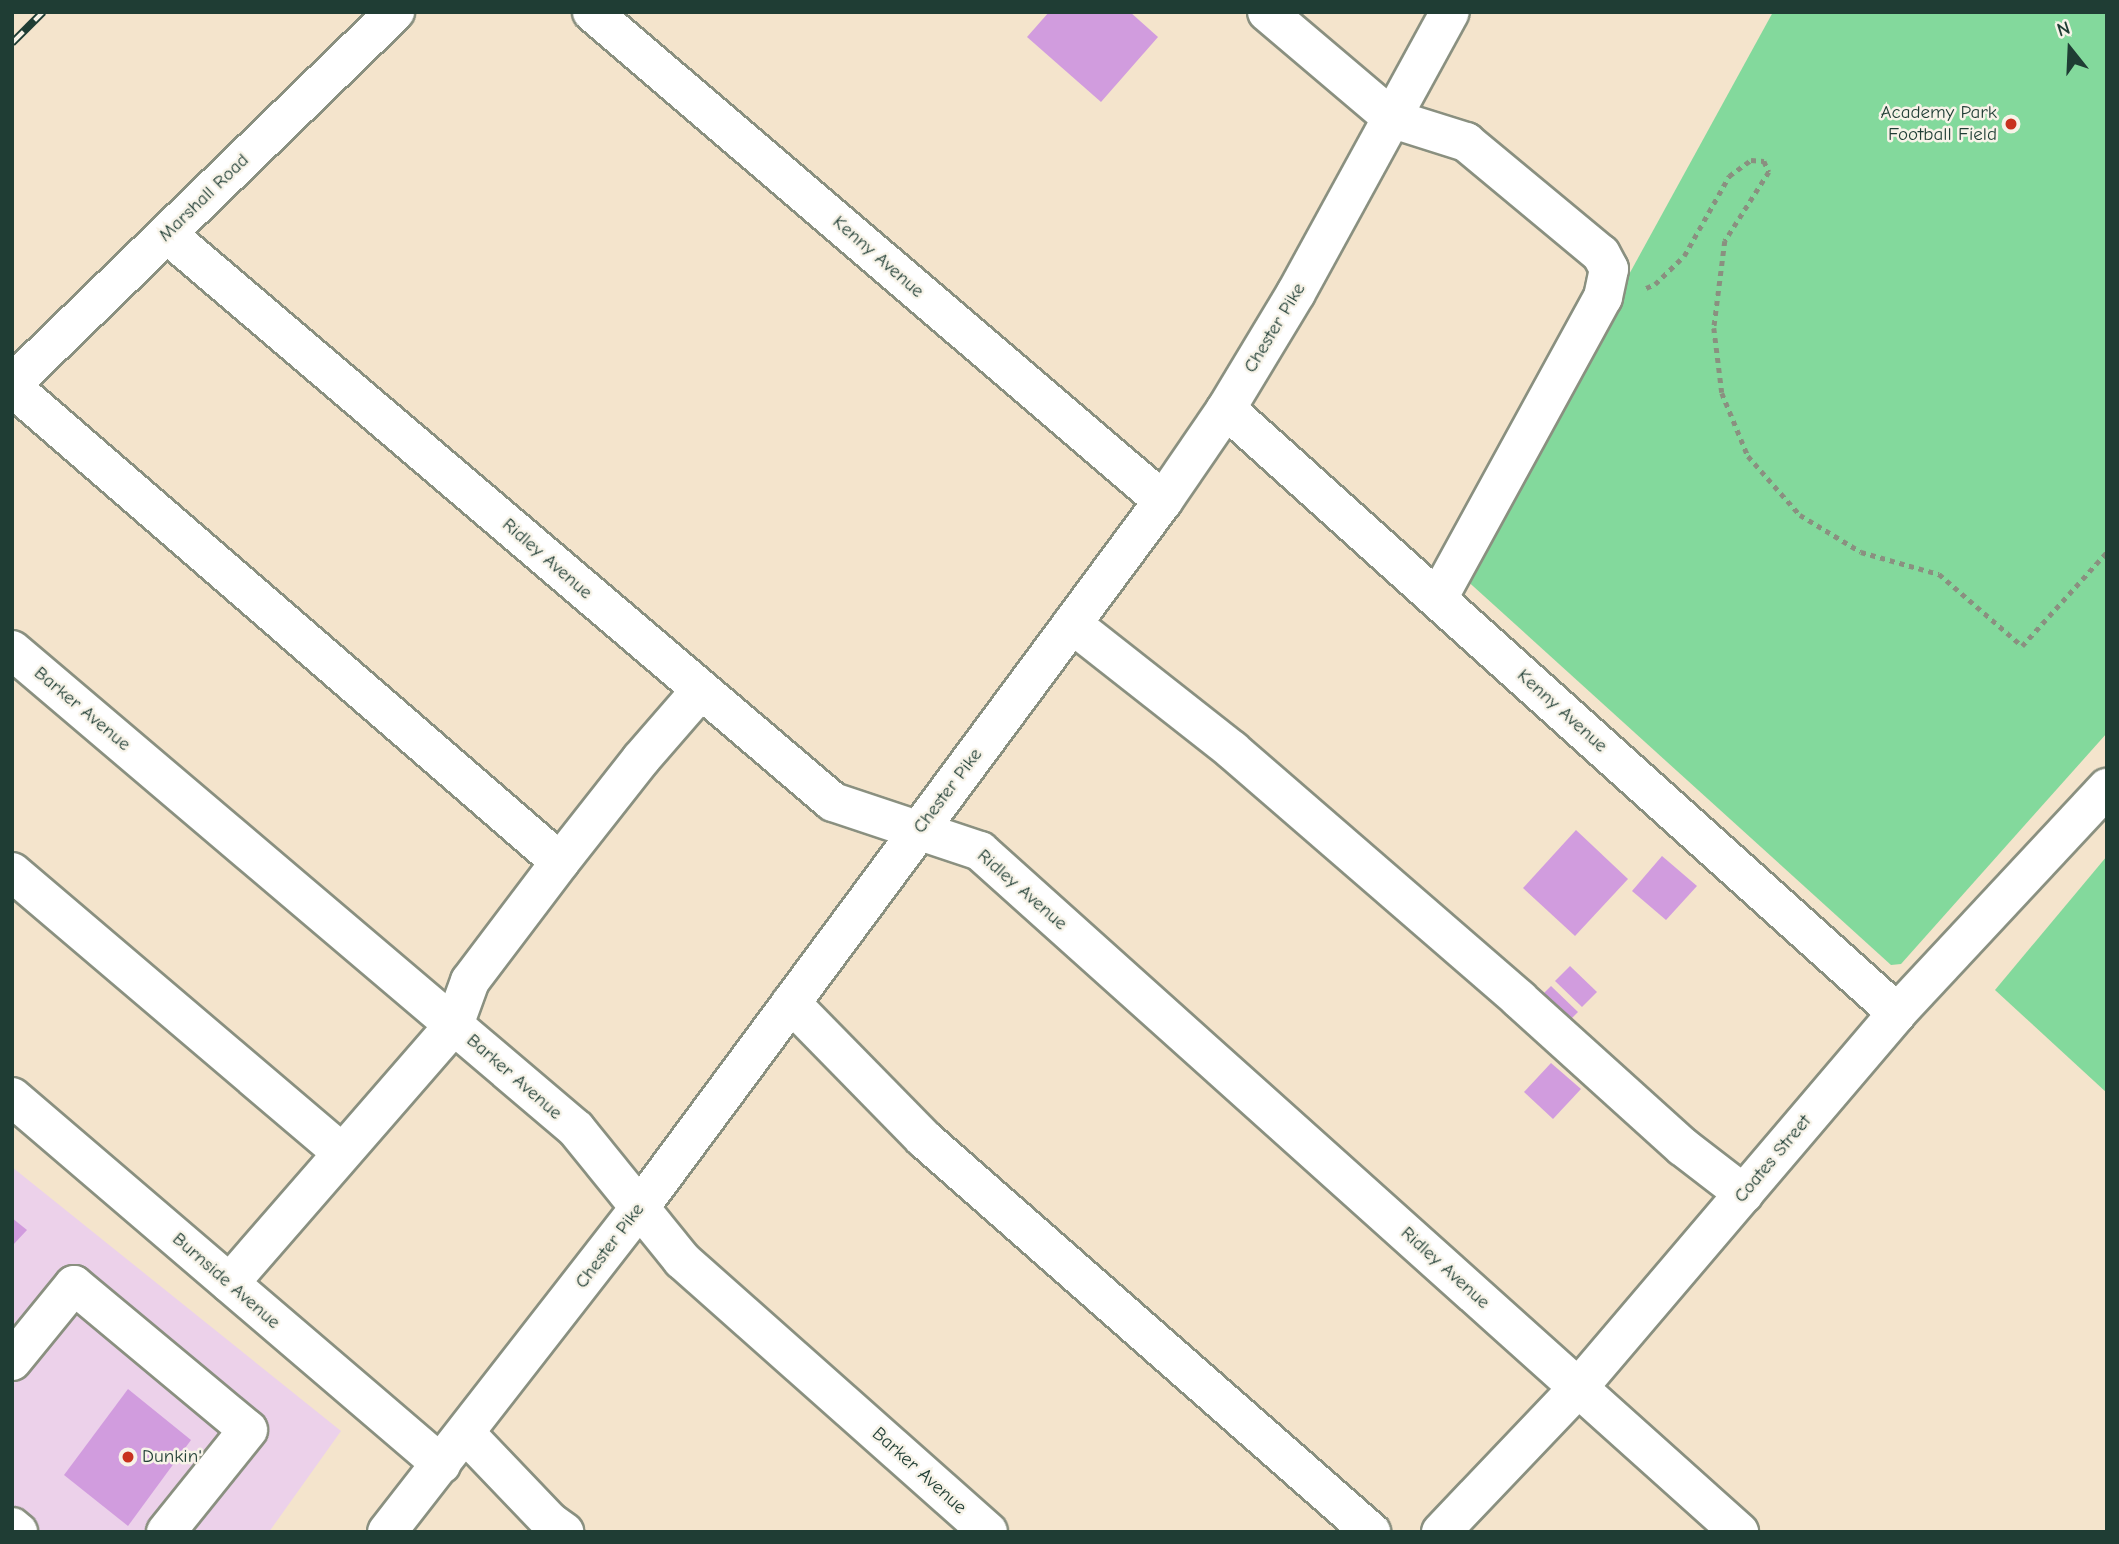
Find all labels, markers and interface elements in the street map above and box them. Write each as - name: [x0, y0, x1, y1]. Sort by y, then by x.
- north arrow: [2035, 14, 2105, 84]
- text: N: [2054, 17, 2073, 41]
- place label: Academy Park Football Field: [1880, 102, 1997, 146]
- marker: Academy Park Football Field: [2003, 116, 2019, 132]
- street label: Marshall Road: [154, 149, 254, 247]
- street label: Kenny Avenue: [828, 211, 928, 303]
- street label: Chester Pike: [1239, 279, 1311, 377]
- street label: Ridley Avenue: [497, 514, 597, 604]
- street label: Barker Avenue: [29, 662, 135, 756]
- street label: Kenny Avenue: [1512, 664, 1612, 758]
- street label: Chester Pike: [909, 744, 987, 838]
- street label: Ridley Avenue: [972, 845, 1072, 935]
- street label: Barker Avenue: [462, 1029, 566, 1125]
- street label: Coates Street: [1730, 1110, 1816, 1208]
- street label: Chester Pike: [571, 1199, 649, 1293]
- street label: Ridley Avenue: [1396, 1222, 1494, 1314]
- street label: Burnside Avenue: [167, 1228, 285, 1334]
- street label: Barker Avenue: [867, 1423, 971, 1519]
- place label: Dunkin': [142, 1446, 202, 1468]
- marker: Dunkin': [120, 1449, 136, 1465]

